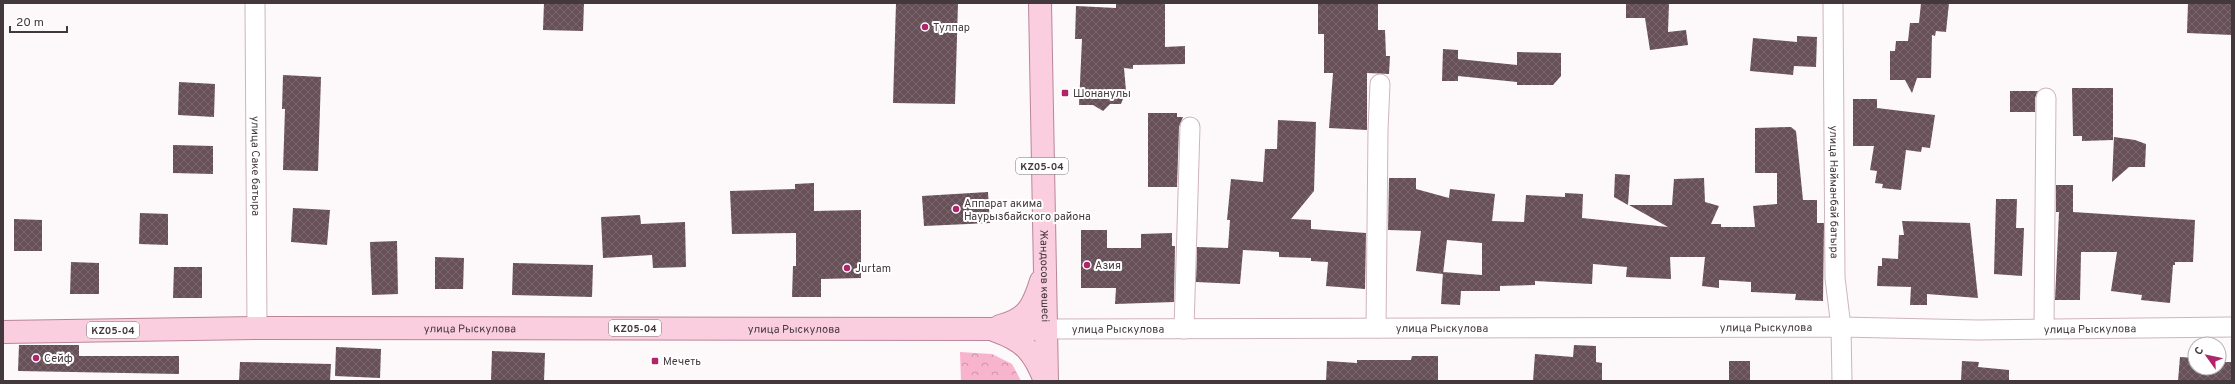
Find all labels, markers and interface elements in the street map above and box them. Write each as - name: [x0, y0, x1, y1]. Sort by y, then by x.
- scale bar: [10, 8, 67, 34]
- text: 20 m: [16, 15, 44, 31]
- place label: Тулпар: [933, 21, 970, 35]
- marker: Тулпар: [920, 22, 930, 32]
- place label: Шонанулы: [1073, 87, 1131, 101]
- marker: Шонанулы: [1060, 88, 1070, 98]
- street label: улица Саке батыра: [248, 116, 262, 216]
- street label: улица Найманбай батыра: [1826, 125, 1841, 259]
- road number: KZ05-04: [1016, 158, 1068, 174]
- place label: Аппарат акима Наурызбайского района: [964, 197, 1091, 224]
- marker: Аппарат акима Наурызбайского района: [951, 204, 961, 214]
- street label: Жандосов көшесі: [1036, 230, 1052, 322]
- place label: Азия: [1095, 259, 1121, 273]
- marker: Азия: [1082, 260, 1092, 270]
- place label: Jurtam: [855, 262, 891, 276]
- marker: Jurtam: [842, 263, 852, 273]
- road number: KZ05-04: [609, 320, 661, 336]
- street label: улица Рыскулова: [1720, 321, 1812, 335]
- road number: KZ05-04: [87, 322, 139, 338]
- street label: улица Рыскулова: [424, 322, 516, 336]
- street label: улица Рыскулова: [1396, 322, 1488, 336]
- street label: улица Рыскулова: [2044, 322, 2136, 337]
- street label: улица Рыскулова: [748, 323, 840, 337]
- street label: улица Рыскулова: [1072, 323, 1164, 337]
- north arrow: [2187, 336, 2227, 376]
- text: С: [2192, 344, 2207, 358]
- place label: Сейф: [44, 352, 73, 366]
- marker: Сейф: [31, 353, 41, 363]
- place label: Мечеть: [663, 355, 701, 369]
- marker: Мечеть: [650, 356, 660, 366]

